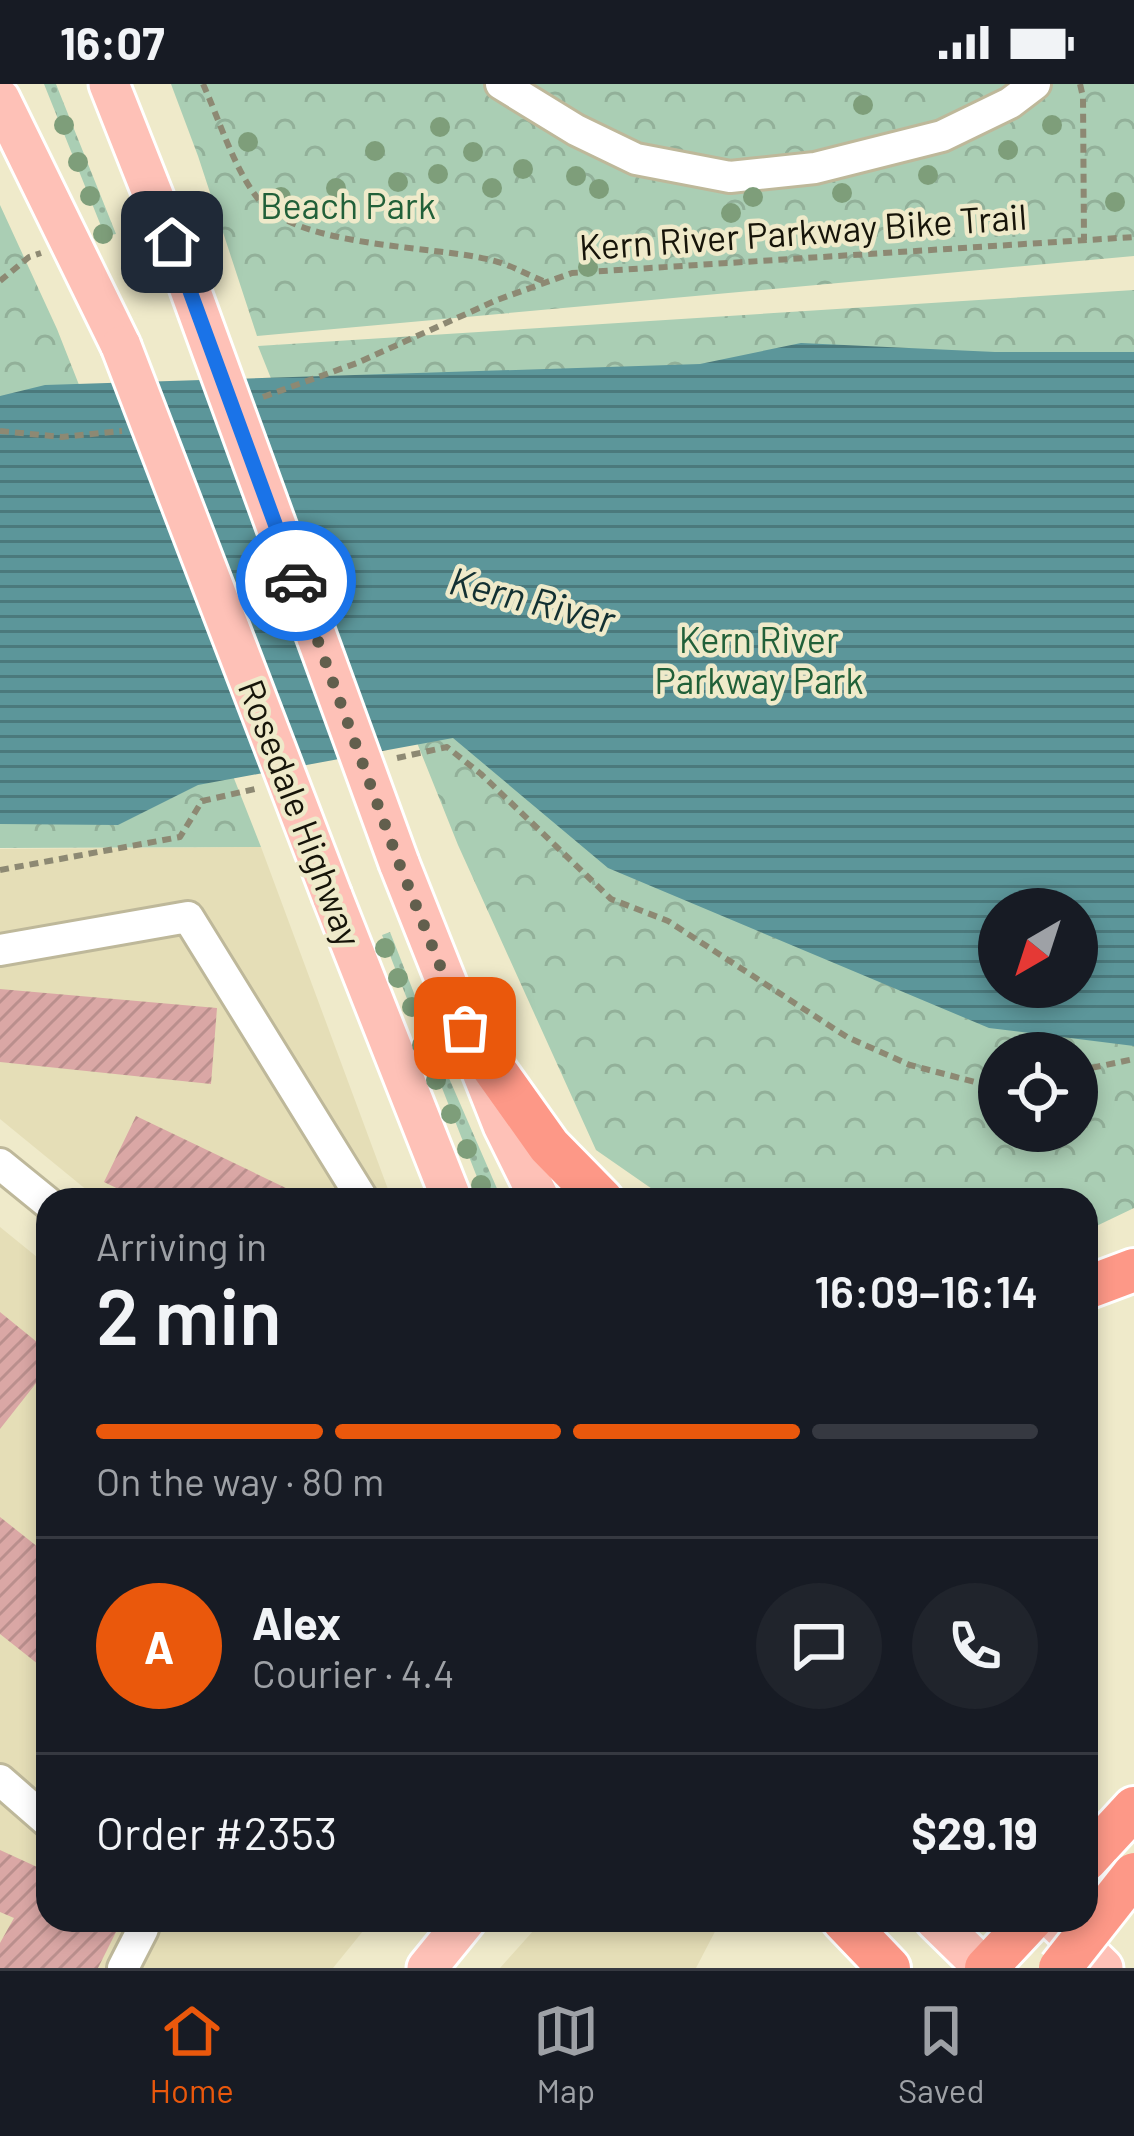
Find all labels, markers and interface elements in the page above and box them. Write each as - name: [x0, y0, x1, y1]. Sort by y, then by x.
- text: 16:07: [60, 15, 164, 69]
- park label: Beach Park: [260, 183, 436, 226]
- pin: [121, 191, 223, 293]
- street label: Kern River Parkway Bike Trail: [578, 193, 1028, 268]
- icon: home: [139, 209, 205, 275]
- courier: [236, 521, 356, 641]
- icon: car: [263, 548, 329, 614]
- water label: Kern River: [445, 555, 621, 642]
- park label: Kern River Parkway Park: [654, 617, 864, 701]
- street label: Rosedale Highway: [231, 673, 372, 952]
- north arrow: [978, 888, 1098, 1008]
- map controls: [978, 888, 1098, 1152]
- pin: [414, 977, 516, 1079]
- icon: bag: [432, 995, 498, 1061]
- button: locate: [978, 1032, 1098, 1152]
- text: Arriving in: [96, 1222, 267, 1269]
- text: 16:09–16:14: [814, 1263, 1038, 1317]
- text: 2 min: [96, 1267, 282, 1361]
- text: On the way · 80 m: [96, 1457, 384, 1504]
- button: chat: [756, 1583, 882, 1709]
- button: phone: [912, 1583, 1038, 1709]
- text: Alex: [252, 1595, 341, 1649]
- text: A: [144, 1619, 174, 1673]
- text: Courier · 4.4: [252, 1649, 455, 1696]
- text: Order #2353: [96, 1805, 337, 1859]
- text: $29.19: [911, 1805, 1038, 1859]
- tab: Home: [150, 1998, 234, 2110]
- tab: Map: [533, 1998, 599, 2110]
- tab: Saved: [898, 1998, 984, 2110]

